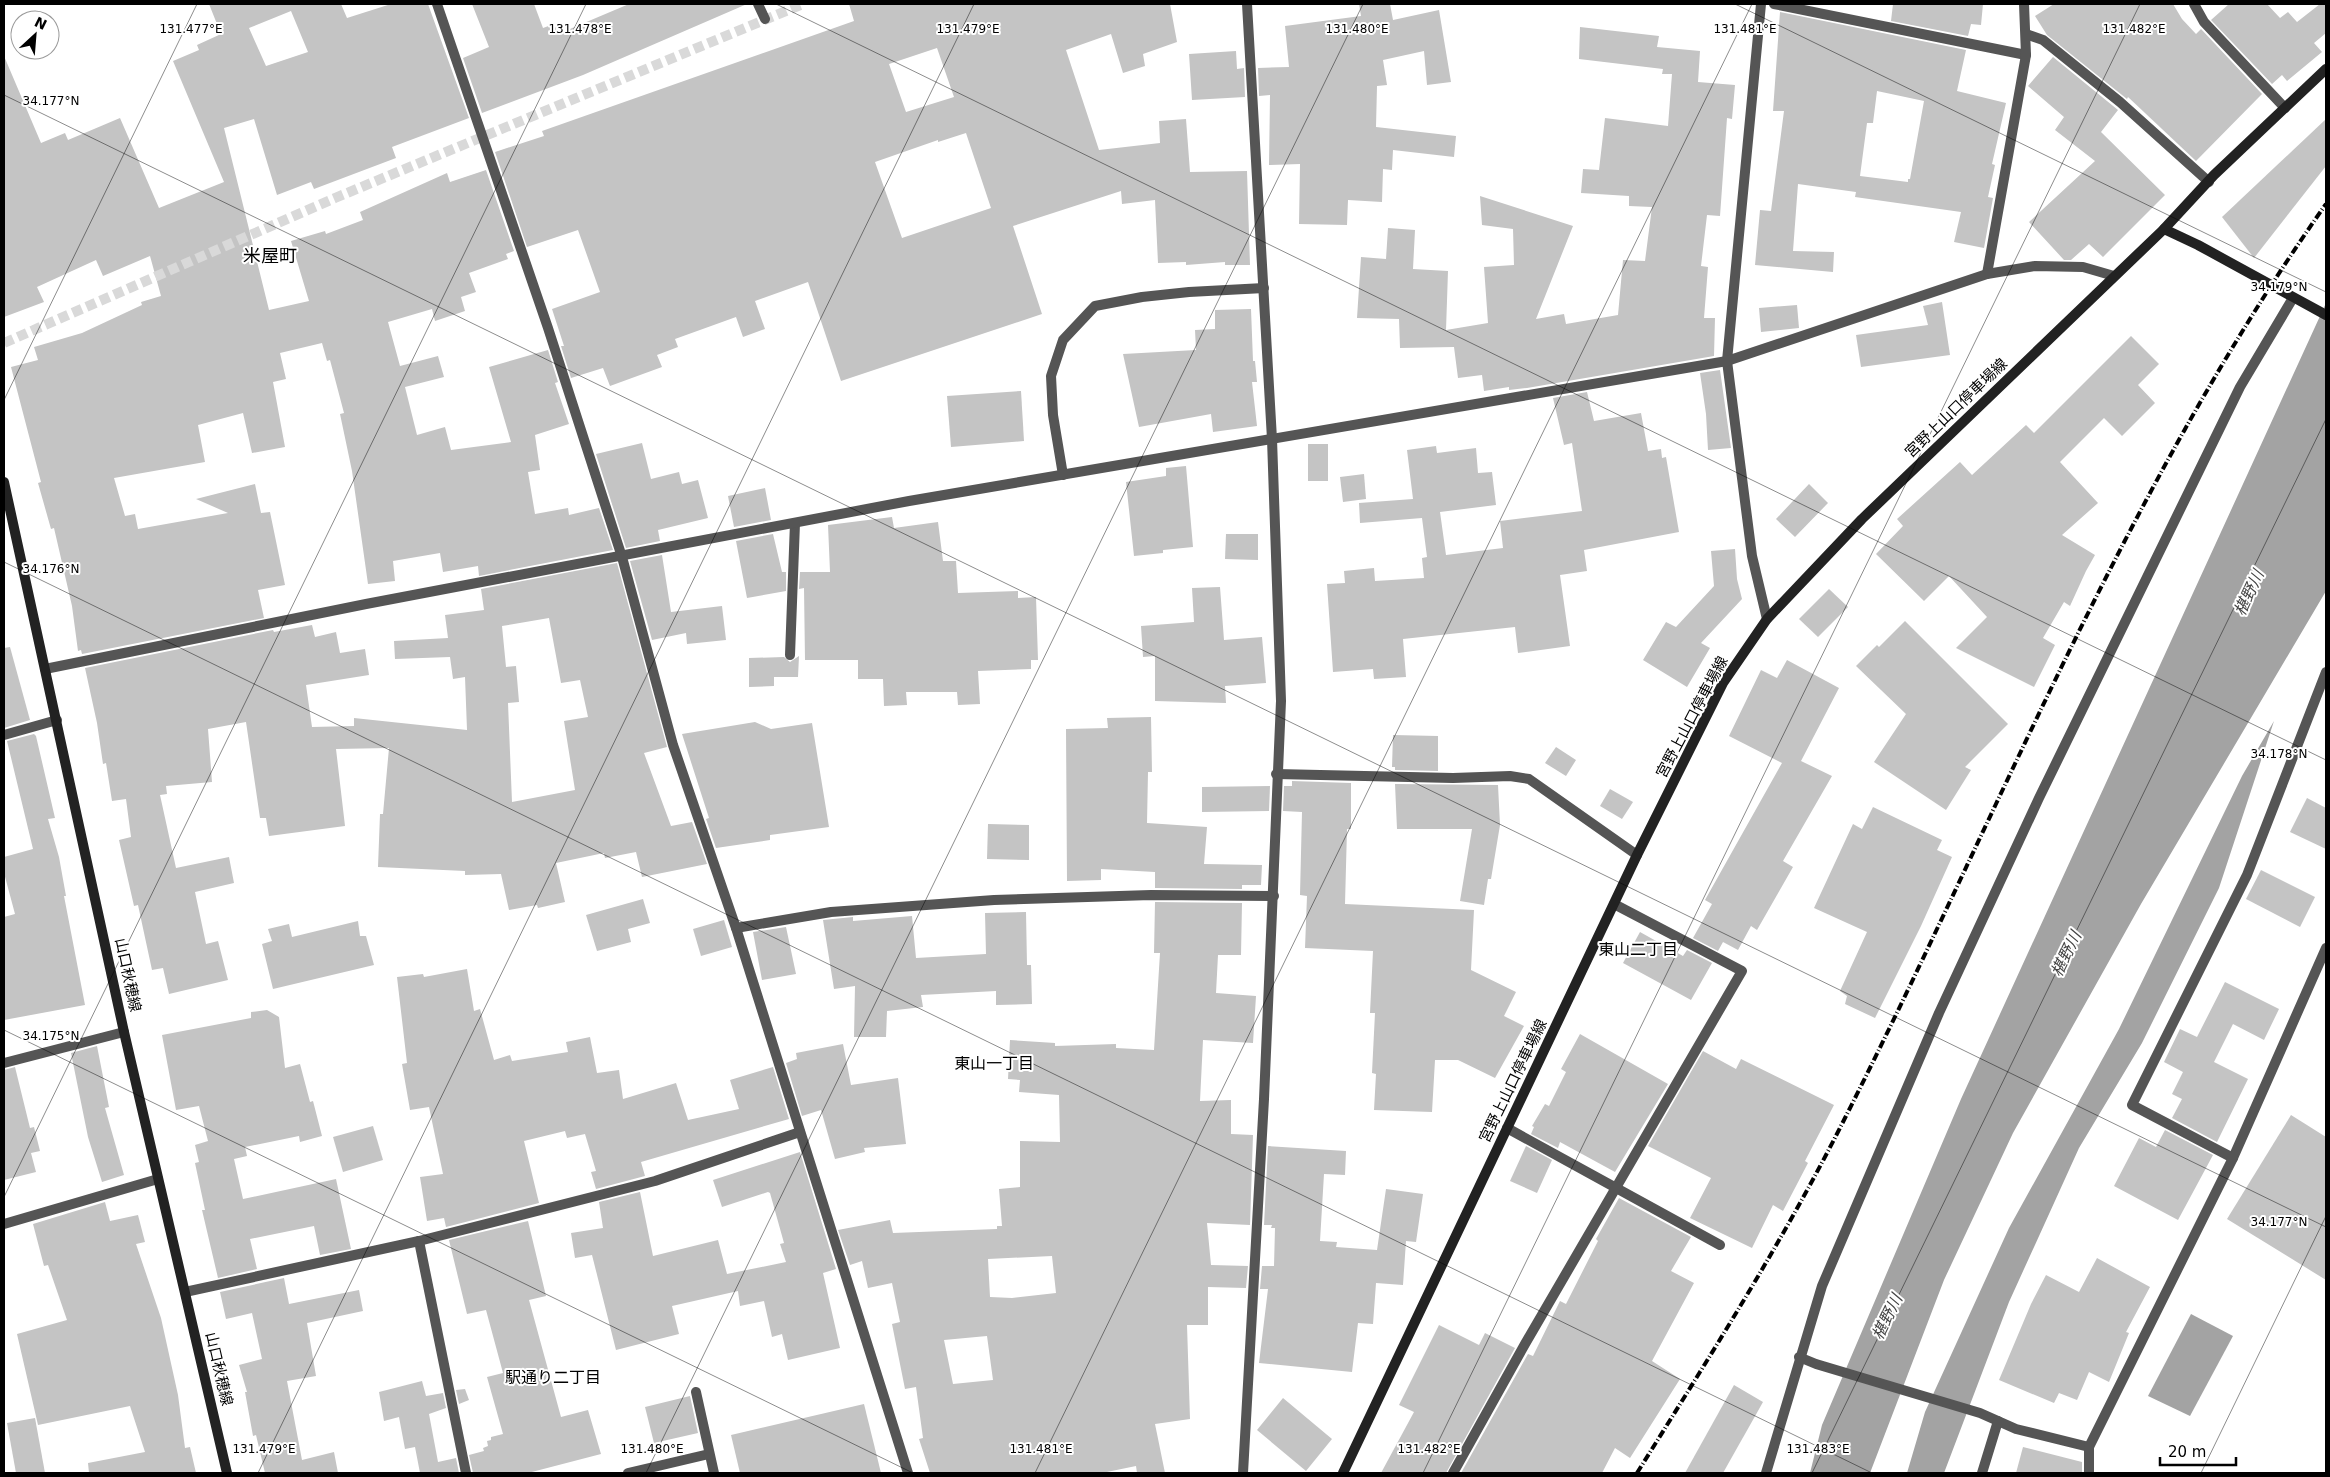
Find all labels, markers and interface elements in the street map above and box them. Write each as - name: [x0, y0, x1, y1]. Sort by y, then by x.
- north arrow: [10, 10, 60, 60]
- text: N: [32, 14, 49, 33]
- text: 131.477°E: [159, 22, 223, 36]
- text: 131.478°E: [548, 22, 612, 36]
- text: 131.479°E: [936, 22, 1000, 36]
- text: 131.480°E: [1325, 22, 1389, 36]
- text: 131.481°E: [1713, 22, 1777, 36]
- text: 131.482°E: [2102, 22, 2166, 36]
- text: 34.177°N: [23, 94, 79, 108]
- district label: 米屋町: [243, 245, 297, 266]
- text: 34.179°N: [2251, 280, 2307, 294]
- street label: 宮野上山口停車場線: [1901, 355, 2011, 461]
- text: 34.176°N: [23, 562, 79, 576]
- water label: 椹野川: [2230, 565, 2269, 619]
- street label: 宮野上山口停車場線: [1652, 653, 1732, 781]
- text: 34.178°N: [2251, 747, 2307, 761]
- water label: 椹野川: [2047, 926, 2086, 980]
- street label: 山口秋穂線: [111, 936, 145, 1014]
- district label: 東山二丁目: [1598, 940, 1678, 959]
- street label: 宮野上山口停車場線: [1475, 1016, 1551, 1146]
- text: 34.175°N: [23, 1029, 79, 1043]
- district label: 東山一丁目: [954, 1054, 1034, 1073]
- text: 34.177°N: [2251, 1215, 2307, 1229]
- water label: 椹野川: [1868, 1289, 1907, 1343]
- street label: 山口秋穂線: [202, 1330, 236, 1408]
- district label: 駅通り二丁目: [505, 1368, 601, 1387]
- scale bar: [2160, 1434, 2236, 1466]
- text: 131.479°E: [232, 1442, 296, 1456]
- text: 131.480°E: [620, 1442, 684, 1456]
- text: 131.481°E: [1009, 1442, 1073, 1456]
- text: 131.482°E: [1397, 1442, 1461, 1456]
- text: 131.483°E: [1786, 1442, 1850, 1456]
- text: 20 m: [2168, 1443, 2206, 1461]

